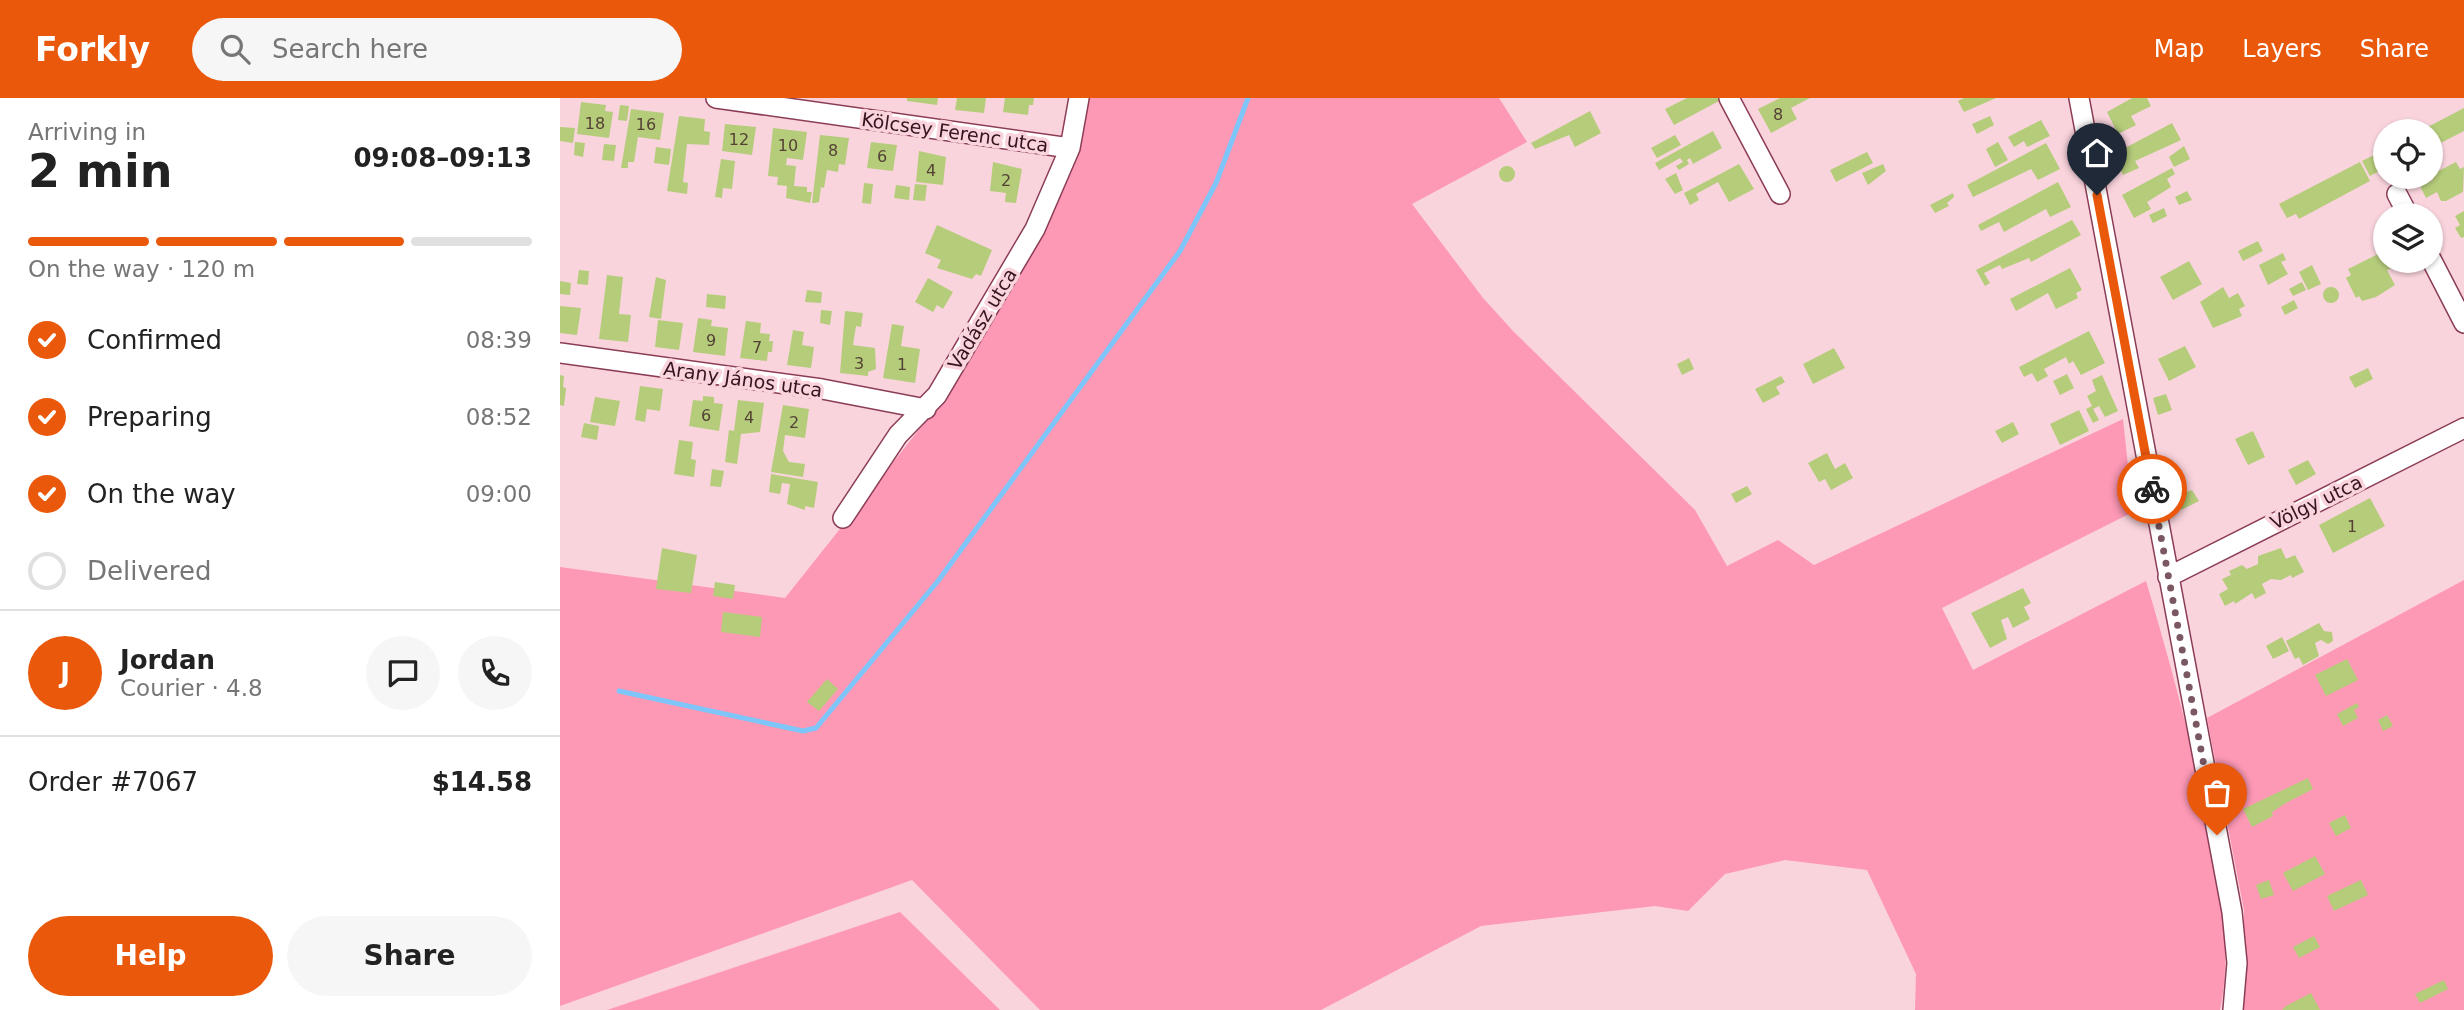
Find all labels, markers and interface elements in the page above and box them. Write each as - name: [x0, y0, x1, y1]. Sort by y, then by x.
- search box: [192, 18, 682, 81]
- text: Forkly: [35, 30, 150, 69]
- icon: search: [216, 30, 254, 68]
- text: Search here: [272, 34, 428, 64]
- text: Map: [2154, 35, 2204, 63]
- text: Layers: [2242, 35, 2322, 63]
- text: Share: [2360, 35, 2429, 63]
- house number: 8: [1773, 105, 1783, 124]
- street label: Kölcsey Ferenc utca: [860, 108, 1050, 156]
- house number: 18: [585, 114, 605, 133]
- house number: 16: [636, 115, 656, 134]
- text: Arriving in: [28, 119, 146, 145]
- map controls: [2373, 119, 2443, 273]
- button: locate: [2373, 119, 2443, 189]
- pin: [2067, 123, 2127, 195]
- house number: 12: [729, 130, 749, 149]
- icon: home: [2078, 134, 2116, 172]
- house number: 10: [778, 136, 798, 155]
- house number: 8: [828, 141, 838, 160]
- text: 09:08–09:13: [353, 143, 532, 173]
- text: 2 min: [28, 144, 172, 198]
- house number: 6: [877, 147, 887, 166]
- house number: 4: [926, 161, 936, 180]
- house number: 2: [1001, 171, 1011, 190]
- button: layers: [2373, 203, 2443, 273]
- text: On the way · 120 m: [28, 256, 255, 282]
- street label: Vadász utca: [943, 264, 1021, 374]
- icon: check: [28, 321, 66, 359]
- text: Confirmed: [87, 325, 222, 355]
- text: 08:39: [466, 327, 532, 353]
- house number: 9: [706, 331, 716, 350]
- house number: 7: [752, 338, 762, 357]
- house number: 3: [854, 354, 864, 373]
- house number: 1: [897, 355, 907, 374]
- street label: Arany János utca: [662, 357, 824, 401]
- icon: check: [28, 398, 66, 436]
- text: Preparing: [87, 402, 212, 432]
- text: 08:52: [466, 404, 532, 430]
- house number: 6: [701, 406, 711, 425]
- house number: 4: [744, 408, 754, 427]
- house number: 2: [789, 413, 799, 432]
- courier: [2117, 454, 2187, 524]
- icon: bike: [2133, 470, 2171, 508]
- street label: Völgy utca: [2267, 470, 2365, 534]
- icon: check: [28, 475, 66, 513]
- text: On the way: [87, 479, 236, 509]
- text: 09:00: [466, 481, 532, 507]
- house number: 1: [2347, 517, 2357, 536]
- text: Delivered: [87, 556, 211, 586]
- button: chat: [366, 636, 440, 710]
- button: phone: [458, 636, 532, 710]
- text: Jordan: [120, 645, 215, 675]
- text: J: [60, 658, 70, 688]
- text: Courier · 4.8: [120, 675, 263, 701]
- pin: [2187, 763, 2247, 835]
- text: Order #7067: [28, 767, 198, 797]
- text: $14.58: [432, 767, 532, 797]
- icon: bag: [2198, 774, 2236, 812]
- button: Help: [28, 916, 273, 996]
- button: Share: [287, 916, 532, 996]

